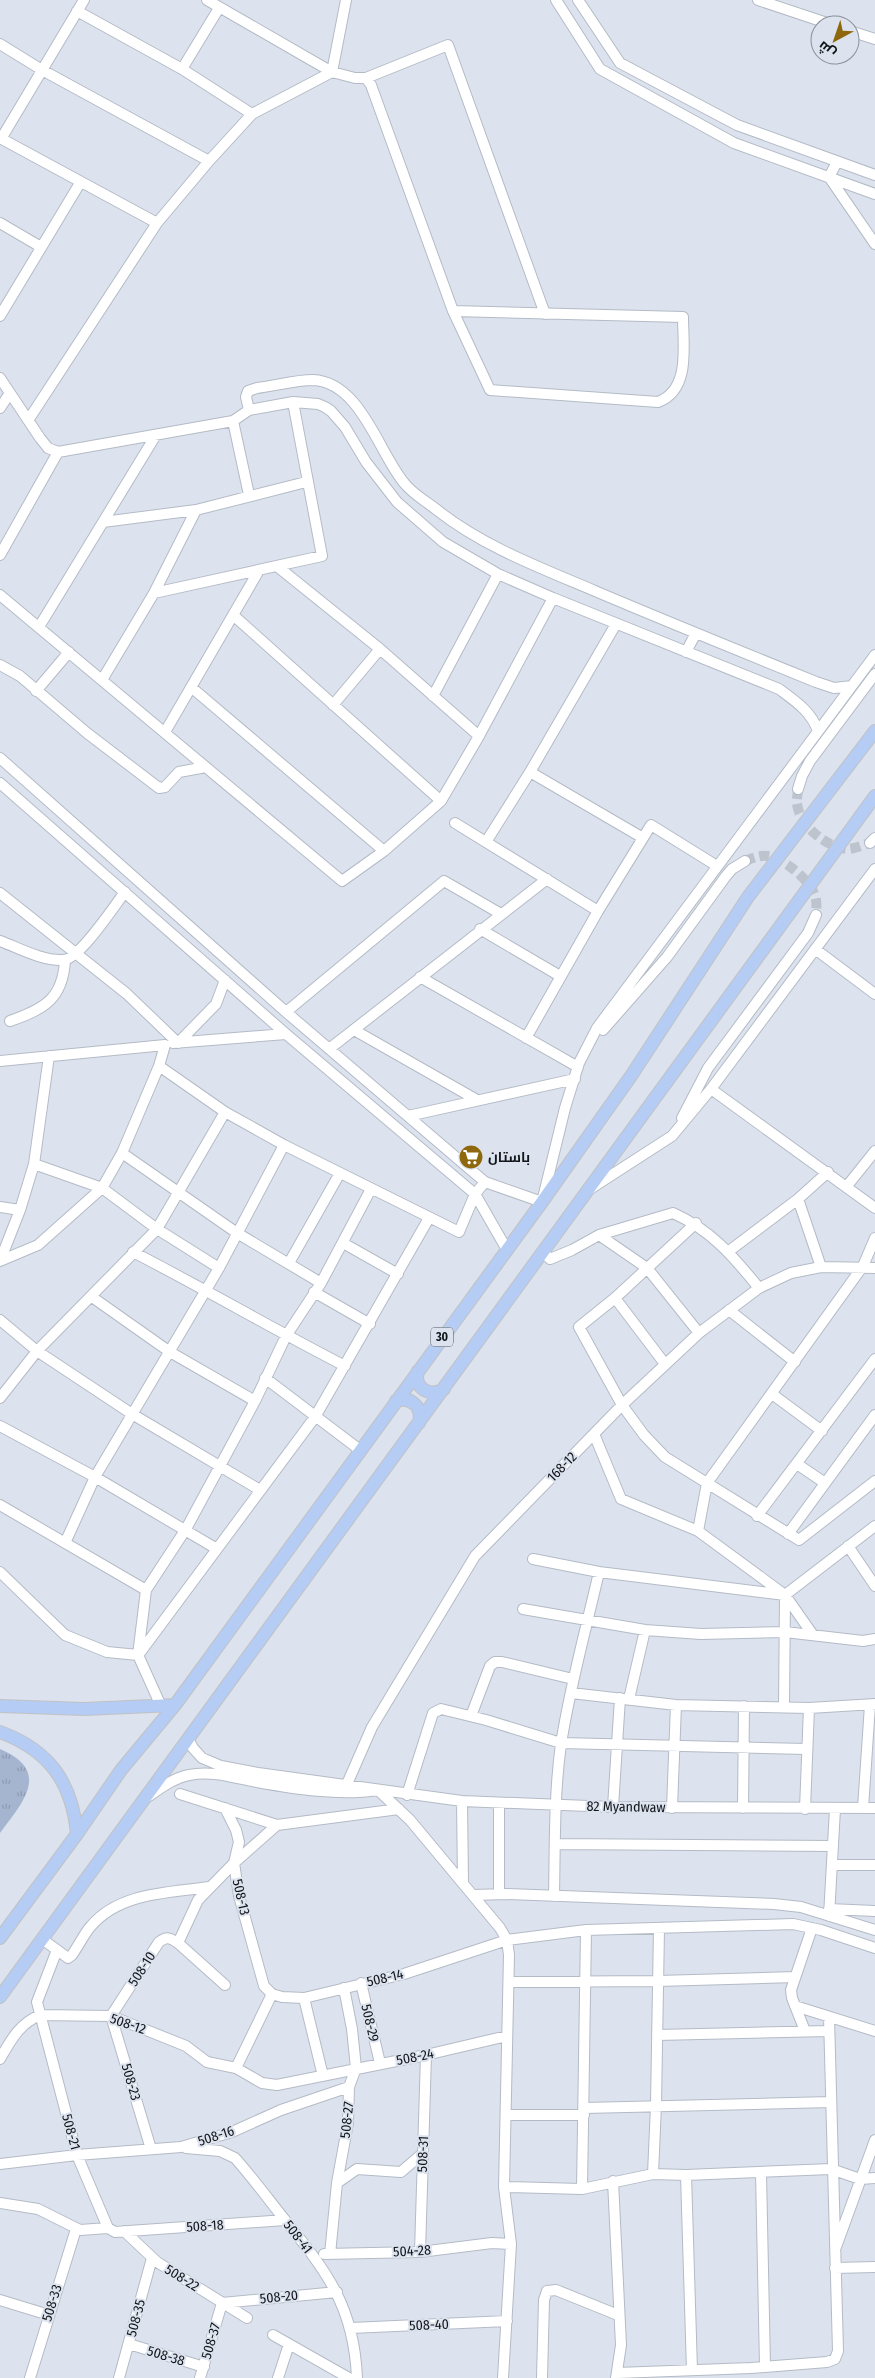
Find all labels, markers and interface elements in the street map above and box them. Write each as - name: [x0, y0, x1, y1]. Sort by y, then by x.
- north arrow: [810, 15, 860, 65]
- text: ش: [815, 37, 839, 62]
- supermarket icon: باستان: [458, 1144, 484, 1170]
- place label: باستان: [488, 1149, 530, 1166]
- road number: 30: [431, 1328, 453, 1346]
- street label: 168-12: [544, 1448, 580, 1486]
- street label: 82 Myandwaw: [586, 1798, 666, 1816]
- street label: 508-13: [229, 1877, 253, 1917]
- street label: 508-10: [125, 1949, 159, 1989]
- street label: 508-14: [365, 1965, 405, 1990]
- street label: 508-29: [357, 2003, 383, 2044]
- street label: 508-12: [108, 2010, 148, 2038]
- street label: 508-24: [395, 2045, 435, 2069]
- street label: 508-23: [118, 2062, 144, 2102]
- street label: 508-27: [337, 2101, 357, 2139]
- street label: 508-21: [58, 2112, 84, 2152]
- street label: 508-16: [196, 2122, 236, 2150]
- street label: 508-31: [414, 2135, 432, 2173]
- street label: 508-18: [186, 2216, 224, 2236]
- street label: 508-41: [280, 2217, 316, 2257]
- street label: 504-28: [393, 2242, 431, 2260]
- street label: 508-22: [162, 2261, 202, 2295]
- street label: 508-33: [38, 2282, 66, 2324]
- street label: 508-20: [259, 2287, 299, 2307]
- street label: 508-35: [123, 2298, 149, 2338]
- street label: 508-40: [409, 2316, 449, 2334]
- street label: 508-37: [198, 2321, 224, 2361]
- street label: 508-38: [145, 2342, 187, 2370]

